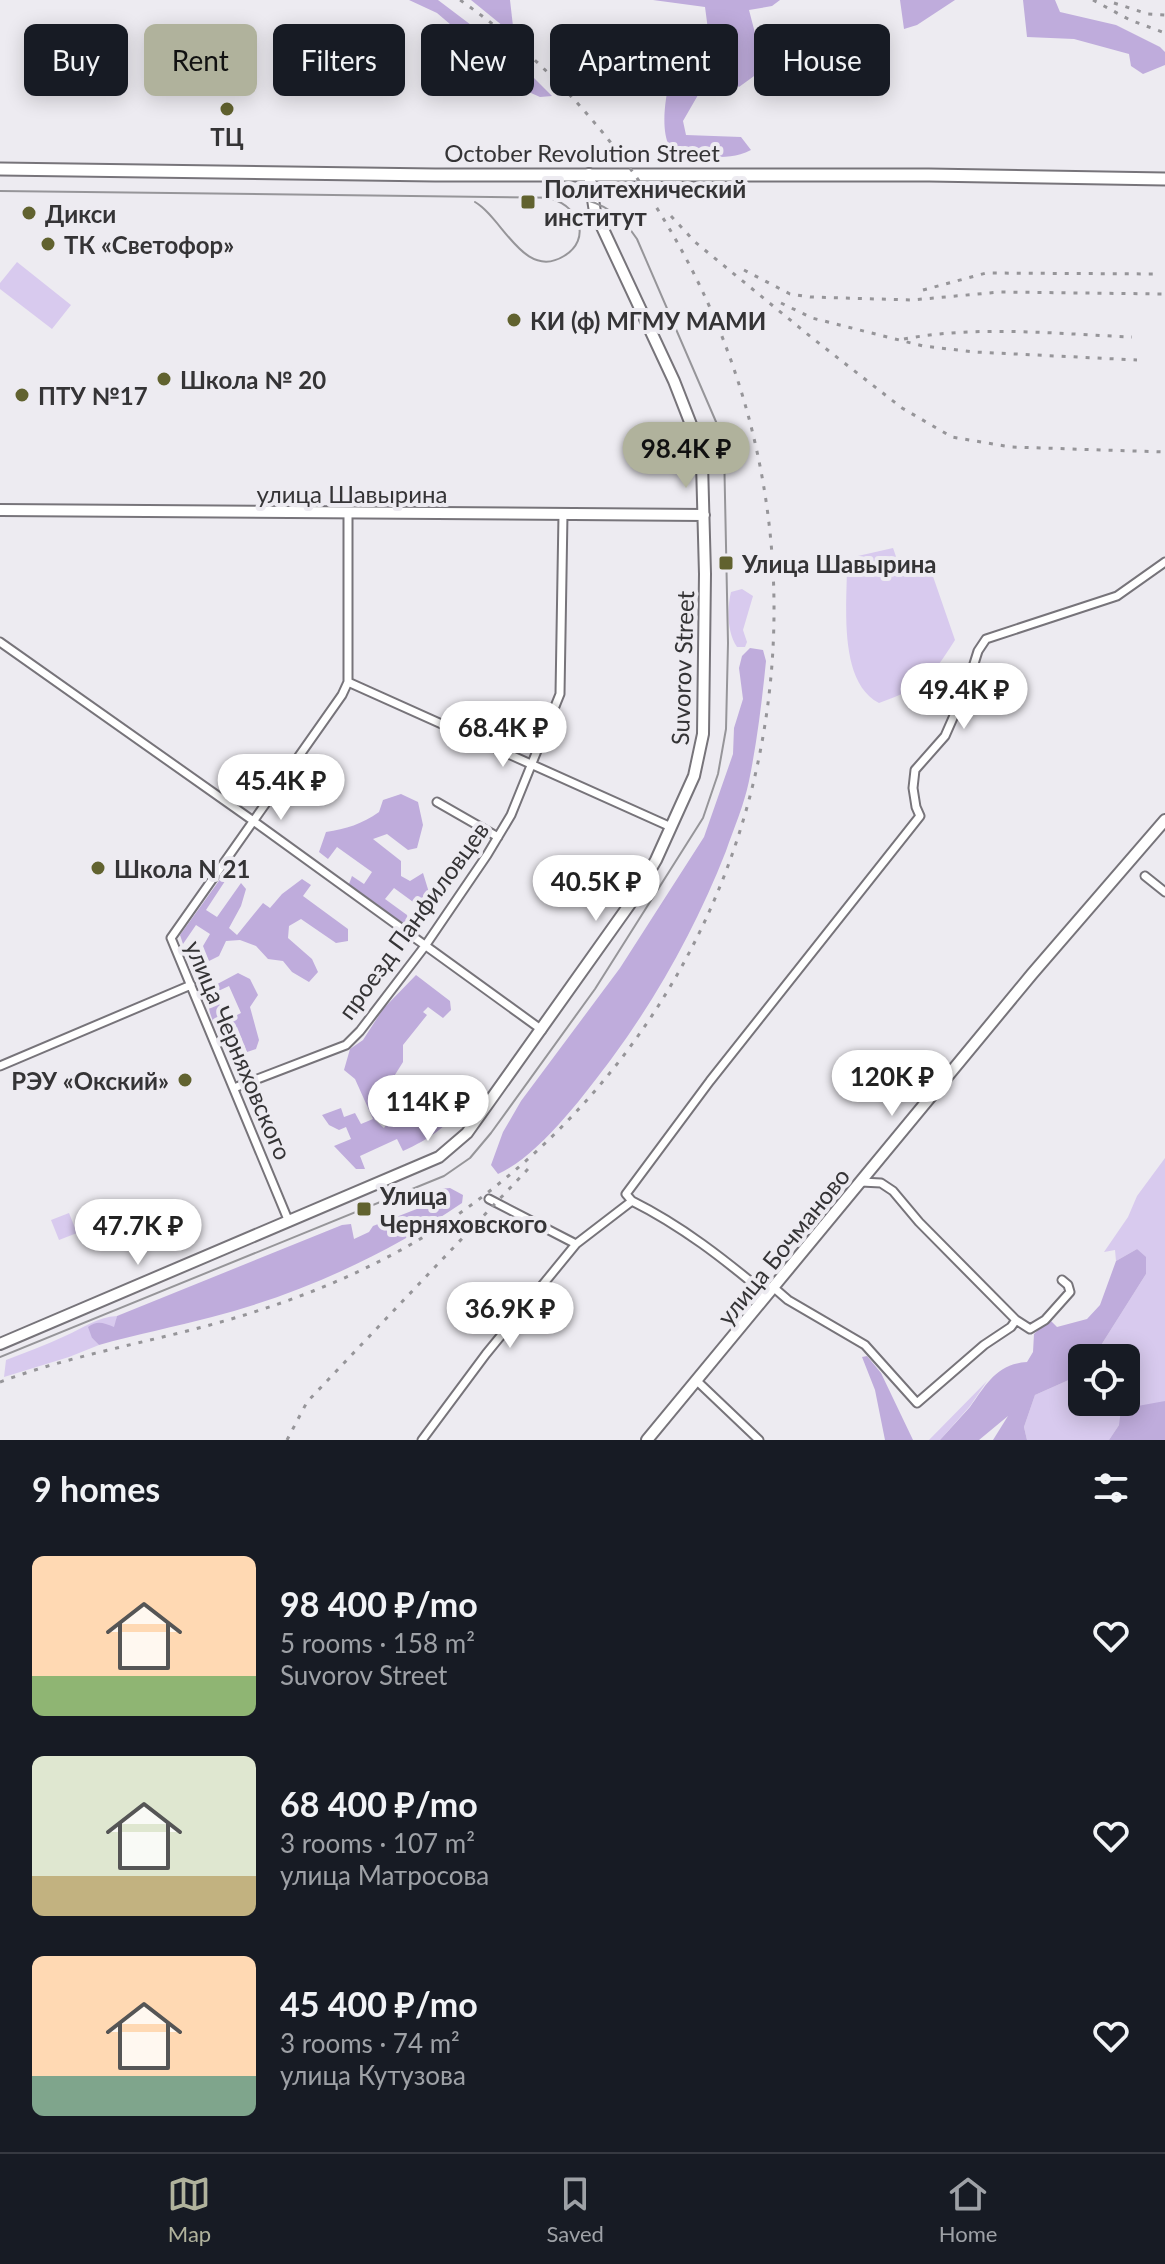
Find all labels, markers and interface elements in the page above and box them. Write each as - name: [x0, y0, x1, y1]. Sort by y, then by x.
- chip: Buy: [24, 24, 128, 96]
- chip: Rent: [144, 24, 257, 96]
- chip: Filters: [273, 24, 405, 96]
- chip: New: [421, 24, 534, 96]
- chip: Apartment: [550, 24, 738, 96]
- chip: House: [754, 24, 890, 96]
- marker: ТЦ: [218, 100, 236, 118]
- place label: ТЦ: [210, 122, 244, 151]
- street label: October Revolution Street: [444, 138, 720, 167]
- place label: Политехнический институт: [544, 174, 746, 231]
- marker: Политехнический институт: [519, 193, 537, 211]
- place label: Дикси: [45, 199, 116, 228]
- marker: Дикси: [20, 204, 38, 222]
- place label: ТК «Светофор»: [64, 230, 234, 259]
- marker: ТК «Светофор»: [39, 235, 57, 253]
- place label: КИ (ф) МГМУ МАМИ: [530, 306, 766, 335]
- marker: КИ (ф) МГМУ МАМИ: [505, 311, 523, 329]
- place label: Школа № 20: [180, 365, 326, 394]
- marker: Школа № 20: [155, 370, 173, 388]
- place label: ПТУ №17: [38, 381, 148, 410]
- marker: ПТУ №17: [13, 386, 31, 404]
- pin: 98.4K ₽: [612, 422, 760, 490]
- text: 98.4K ₽: [641, 432, 731, 464]
- street label: улица Шавырина: [256, 479, 448, 508]
- place label: Улица Шавырина: [741, 549, 937, 578]
- marker: Улица Шавырина: [717, 554, 735, 572]
- street label: Suvorov Street: [665, 590, 699, 746]
- pin: 49.4K ₽: [890, 663, 1038, 731]
- text: 49.4K ₽: [919, 673, 1009, 705]
- pin: 68.4K ₽: [429, 701, 577, 769]
- text: 68.4K ₽: [458, 711, 548, 743]
- pin: 45.4K ₽: [207, 754, 355, 822]
- text: 45.4K ₽: [236, 764, 326, 796]
- street label: проезд Панфиловцев: [332, 816, 494, 1024]
- place label: Школа N 21: [114, 854, 250, 883]
- pin: 40.5K ₽: [522, 855, 670, 923]
- marker: Школа N 21: [89, 859, 107, 877]
- text: 40.5K ₽: [551, 865, 641, 897]
- street label: улица Черняховского: [180, 936, 298, 1164]
- pin: 120K ₽: [827, 1050, 957, 1118]
- text: 120K ₽: [850, 1060, 934, 1092]
- place label: РЭУ «Окский»: [11, 1066, 169, 1095]
- marker: РЭУ «Окский»: [176, 1071, 194, 1089]
- pin: 114K ₽: [363, 1075, 493, 1143]
- text: 114K ₽: [386, 1085, 470, 1117]
- street label: улица Бочманово: [711, 1161, 855, 1331]
- place label: Улица Черняховского: [379, 1181, 547, 1238]
- pin: 47.7K ₽: [64, 1199, 212, 1267]
- marker: Улица Черняховского: [355, 1200, 373, 1218]
- text: 47.7K ₽: [93, 1209, 183, 1241]
- pin: 36.9K ₽: [436, 1282, 584, 1350]
- text: 36.9K ₽: [465, 1292, 555, 1324]
- map controls: [1068, 1344, 1140, 1416]
- button: locate: [1068, 1344, 1140, 1416]
- icon: filters: [1089, 1466, 1133, 1510]
- text: 9 homes: [32, 1468, 160, 1509]
- text: 98 400 ₽/mo: [280, 1583, 478, 1624]
- icon: home: [96, 1588, 192, 1684]
- icon: heart: [1089, 1614, 1133, 1658]
- text: 5 rooms · 158 m²: [280, 1627, 475, 1659]
- text: Suvorov Street: [280, 1659, 447, 1691]
- text: 68 400 ₽/mo: [280, 1783, 478, 1824]
- icon: home: [96, 1788, 192, 1884]
- icon: heart: [1089, 1814, 1133, 1858]
- text: 3 rooms · 107 m²: [280, 1827, 475, 1859]
- text: улица Матросова: [280, 1859, 489, 1891]
- text: 45 400 ₽/mo: [280, 1983, 478, 2024]
- icon: home: [96, 1988, 192, 2084]
- icon: heart: [1089, 2014, 1133, 2058]
- text: 3 rooms · 74 m²: [280, 2027, 460, 2059]
- text: улица Кутузова: [280, 2059, 466, 2091]
- tab: Map: [167, 2172, 211, 2247]
- tab: Saved: [546, 2172, 604, 2247]
- tab: Home: [939, 2172, 997, 2247]

